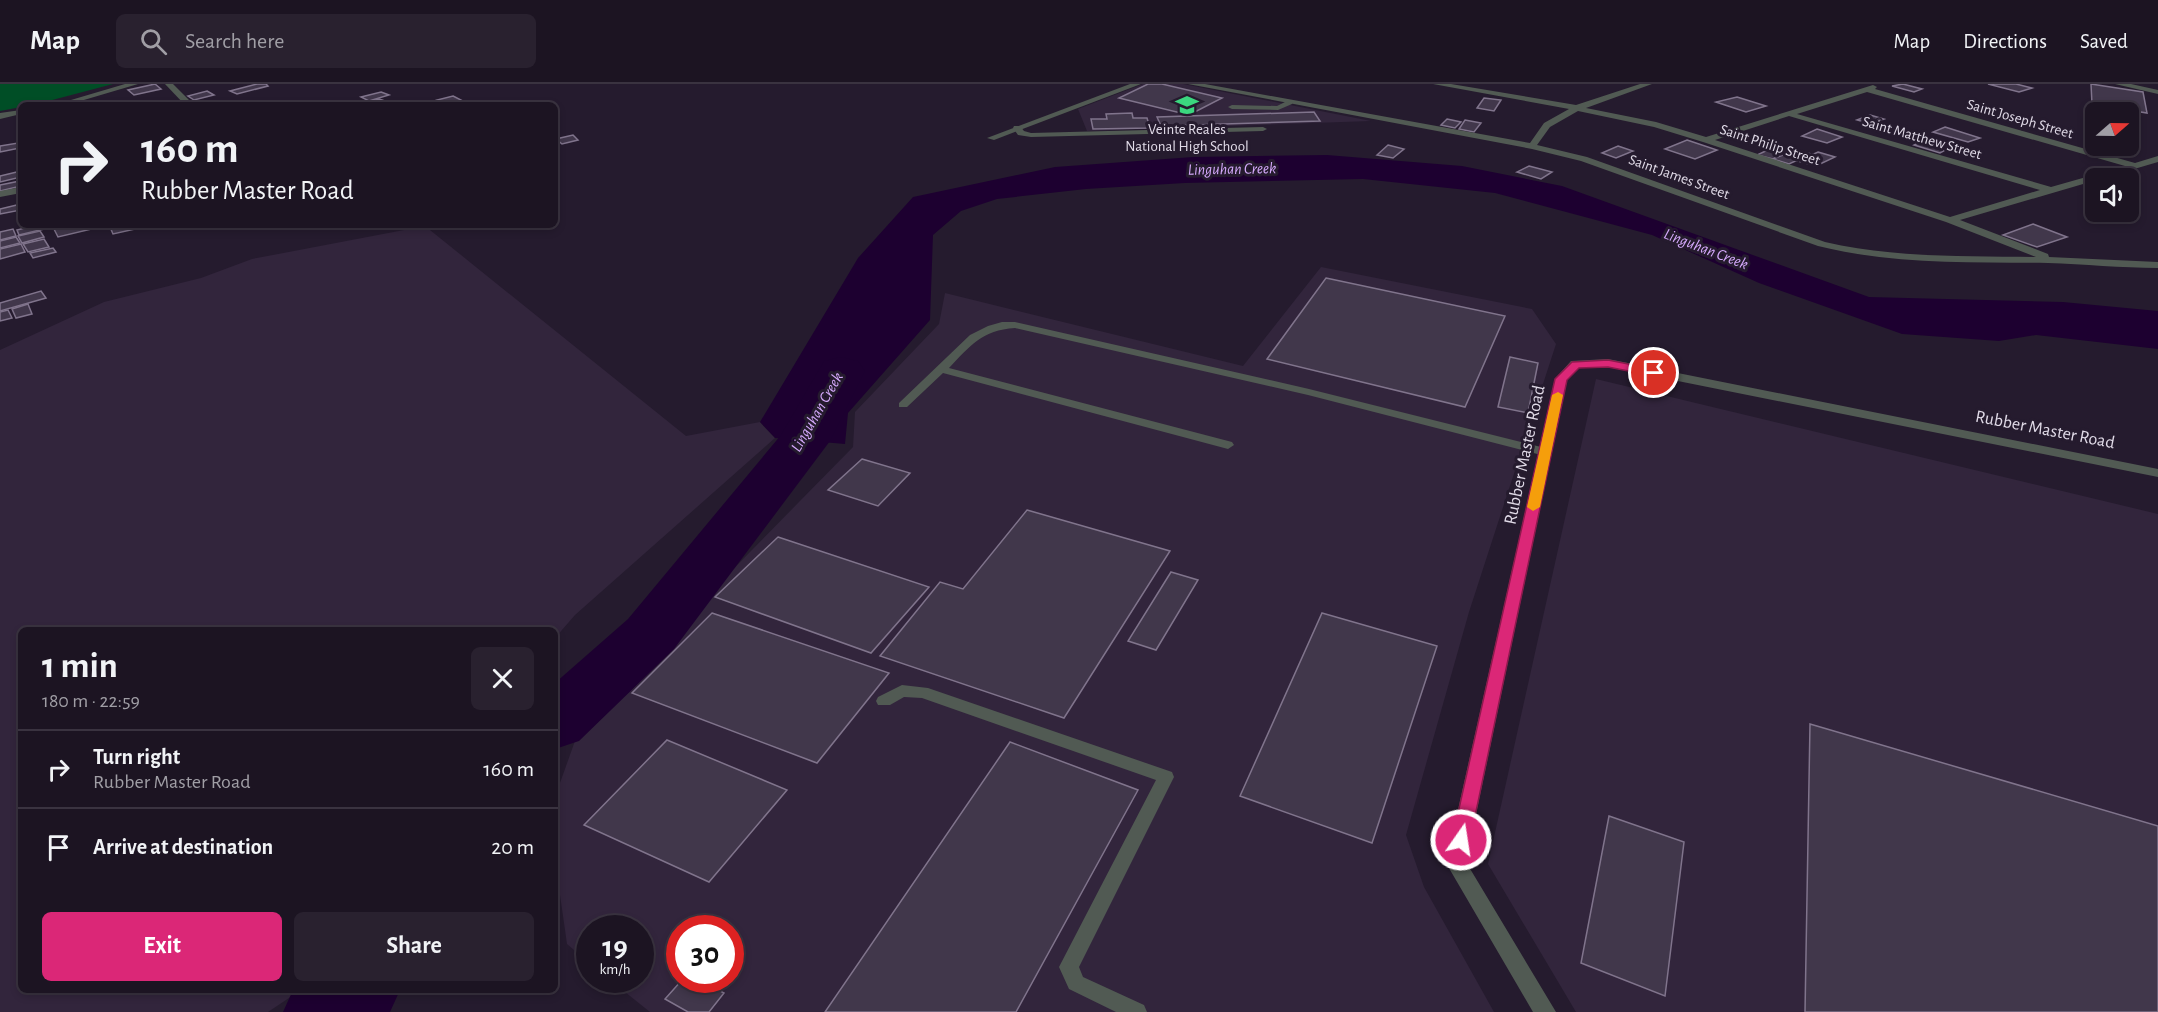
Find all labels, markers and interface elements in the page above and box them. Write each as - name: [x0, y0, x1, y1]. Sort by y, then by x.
- search box: [116, 14, 536, 68]
- icon: search: [137, 25, 170, 58]
- text: Map: [30, 27, 80, 55]
- text: Search here: [185, 30, 284, 52]
- text: Map: [1894, 31, 1930, 52]
- text: Directions: [1963, 31, 2047, 52]
- text: Saved: [2080, 31, 2128, 52]
- school or university icon: Veinte Reales National High School: [1174, 92, 1200, 118]
- street label: Saint Joseph Street: [1965, 97, 2075, 141]
- north arrow: [2085, 102, 2139, 156]
- map controls: [2085, 102, 2139, 222]
- street label: Saint Matthew Street: [1861, 114, 1983, 162]
- place label: Veinte Reales National High School: [1125, 122, 1249, 154]
- street label: Saint Philip Street: [1718, 122, 1822, 168]
- icon: right: [42, 126, 120, 204]
- text: 160 m: [141, 128, 239, 170]
- street label: Saint James Street: [1627, 152, 1731, 202]
- water label: Linguhan Creek: [1188, 160, 1276, 178]
- button: sound: [2085, 168, 2139, 222]
- text: Rubber Master Road: [141, 177, 354, 204]
- water label: Linguhan Creek: [1662, 226, 1750, 272]
- pin: [1628, 347, 1679, 398]
- icon: arrive: [1637, 356, 1670, 389]
- water label: Linguhan Creek: [788, 370, 846, 454]
- street label: Rubber Master Road: [1501, 384, 1549, 526]
- street label: Rubber Master Road: [1974, 408, 2116, 452]
- button: close: [471, 647, 534, 710]
- text: 1 min: [42, 648, 118, 684]
- text: 180 m · 22:59: [42, 691, 140, 711]
- text: Turn right: [93, 746, 180, 768]
- icon: right: [42, 753, 75, 786]
- text: 160 m: [483, 758, 534, 780]
- text: Rubber Master Road: [93, 772, 251, 792]
- position arrow: [1429, 808, 1493, 872]
- icon: arrive: [42, 831, 75, 864]
- text: Arrive at destination: [93, 836, 273, 858]
- text: 20 m: [491, 836, 534, 858]
- button: Exit: [42, 912, 282, 981]
- button: Share: [294, 912, 534, 981]
- speed limit sign: 30: [666, 915, 744, 993]
- text: 19: [602, 932, 628, 962]
- text: km/h: [600, 962, 630, 977]

